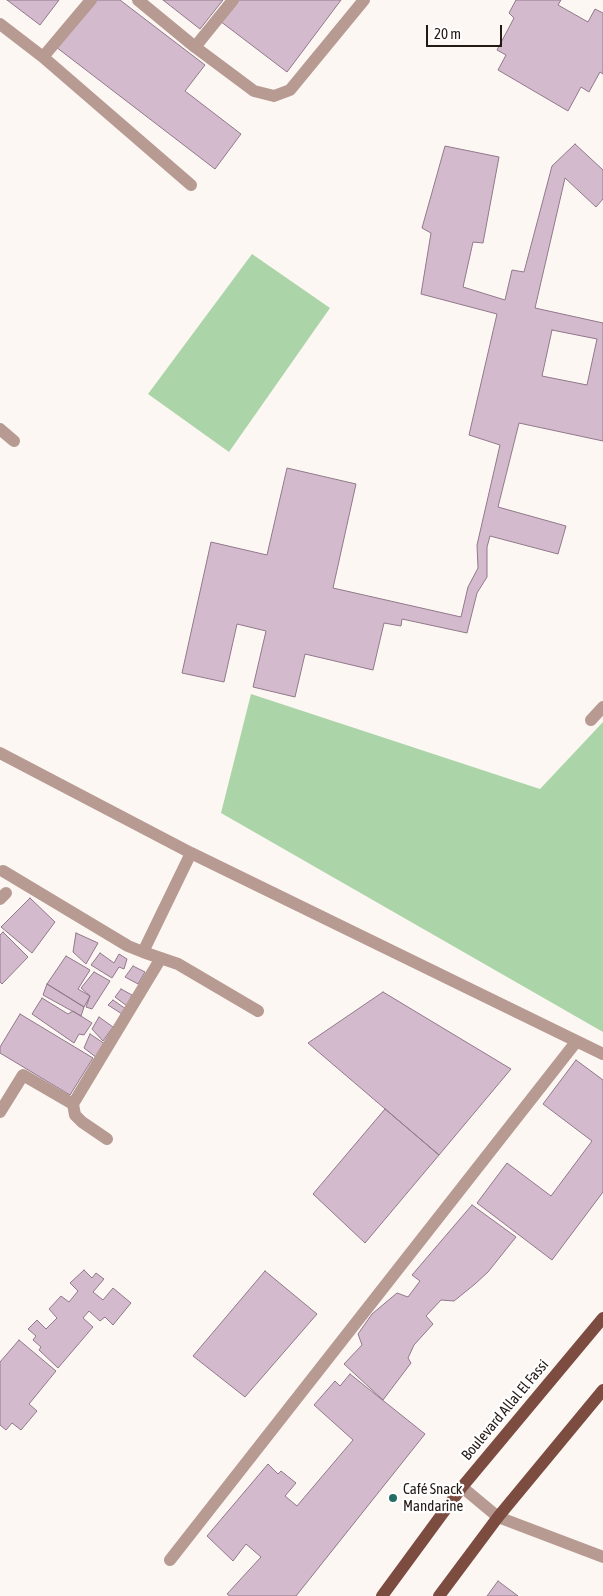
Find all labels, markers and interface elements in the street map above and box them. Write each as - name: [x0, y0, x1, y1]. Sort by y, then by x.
- scale bar: [428, 15, 504, 47]
- text: 20 m: [434, 25, 461, 42]
- street label: Boulevard Allal El Fassi: [458, 1356, 552, 1464]
- place label: Café Snack Mandarine: [403, 1480, 463, 1515]
- marker: Café Snack Mandarine: [387, 1492, 399, 1504]

